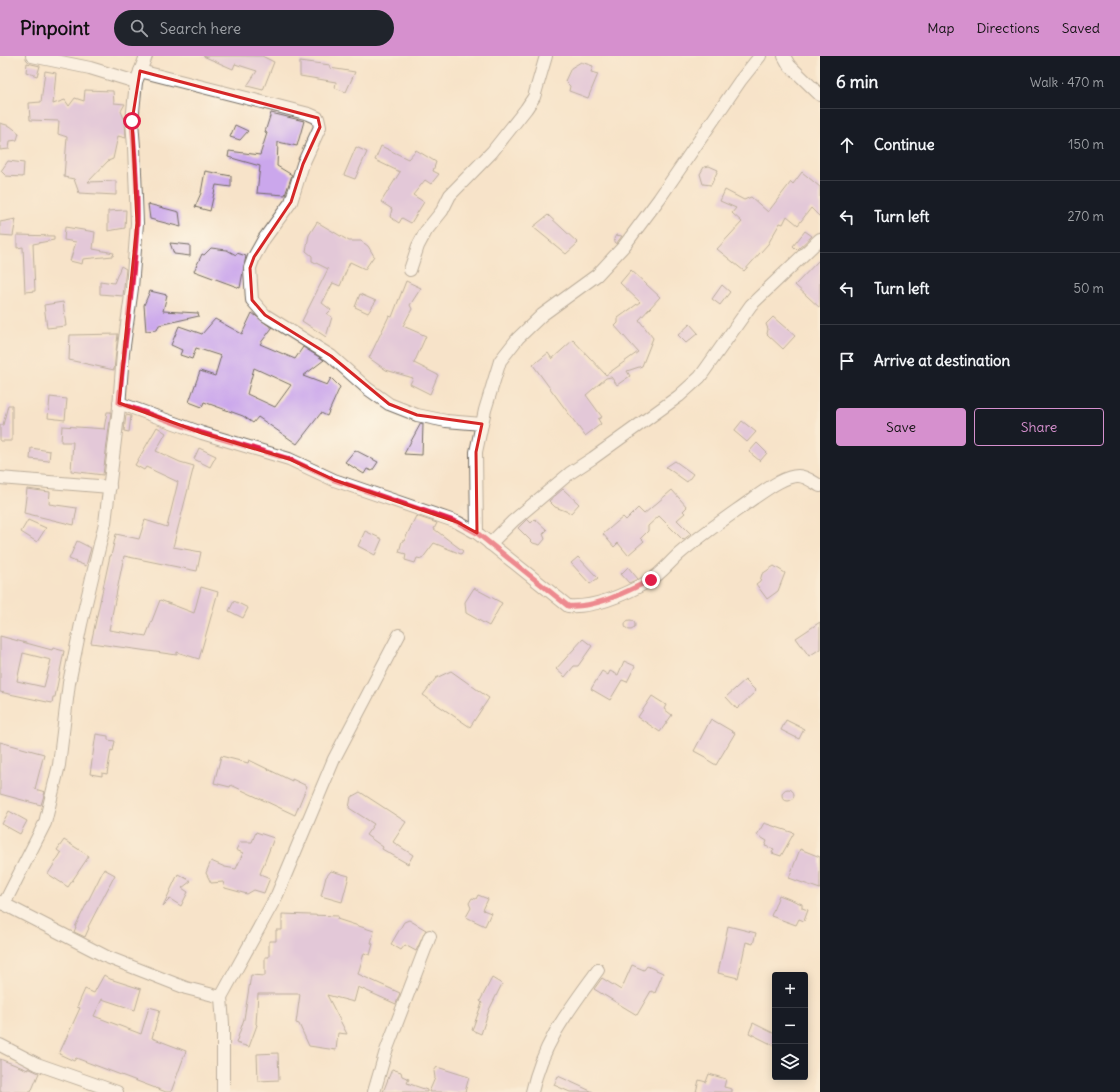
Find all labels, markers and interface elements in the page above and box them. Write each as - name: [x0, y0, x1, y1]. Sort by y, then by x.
- search box: [114, 10, 394, 46]
- text: Pinpoint: [20, 16, 90, 40]
- icon: search: [128, 17, 150, 39]
- text: Search here: [160, 19, 241, 38]
- text: Map: [927, 19, 954, 37]
- text: Directions: [976, 19, 1040, 37]
- text: Saved: [1062, 19, 1100, 37]
- text: 6 min: [836, 71, 878, 93]
- text: Walk · 470 m: [1030, 74, 1104, 91]
- route start: [123, 112, 141, 130]
- icon: ahead: [836, 134, 858, 156]
- text: Continue: [874, 135, 935, 154]
- text: 150 m: [1068, 136, 1104, 153]
- icon: left: [836, 206, 858, 228]
- text: Turn left: [874, 207, 929, 226]
- text: 270 m: [1067, 208, 1104, 225]
- icon: left: [836, 278, 858, 300]
- text: Turn left: [874, 279, 929, 298]
- text: 50 m: [1073, 280, 1104, 297]
- icon: arrive: [836, 350, 858, 372]
- text: Arrive at destination: [874, 351, 1010, 370]
- button: Save: [836, 408, 966, 446]
- button: Share: [974, 408, 1104, 446]
- route end: [642, 571, 660, 589]
- map controls: [772, 972, 808, 1080]
- button: +: [772, 972, 808, 1008]
- button: −: [772, 1008, 808, 1044]
- button: layers: [772, 1044, 808, 1080]

